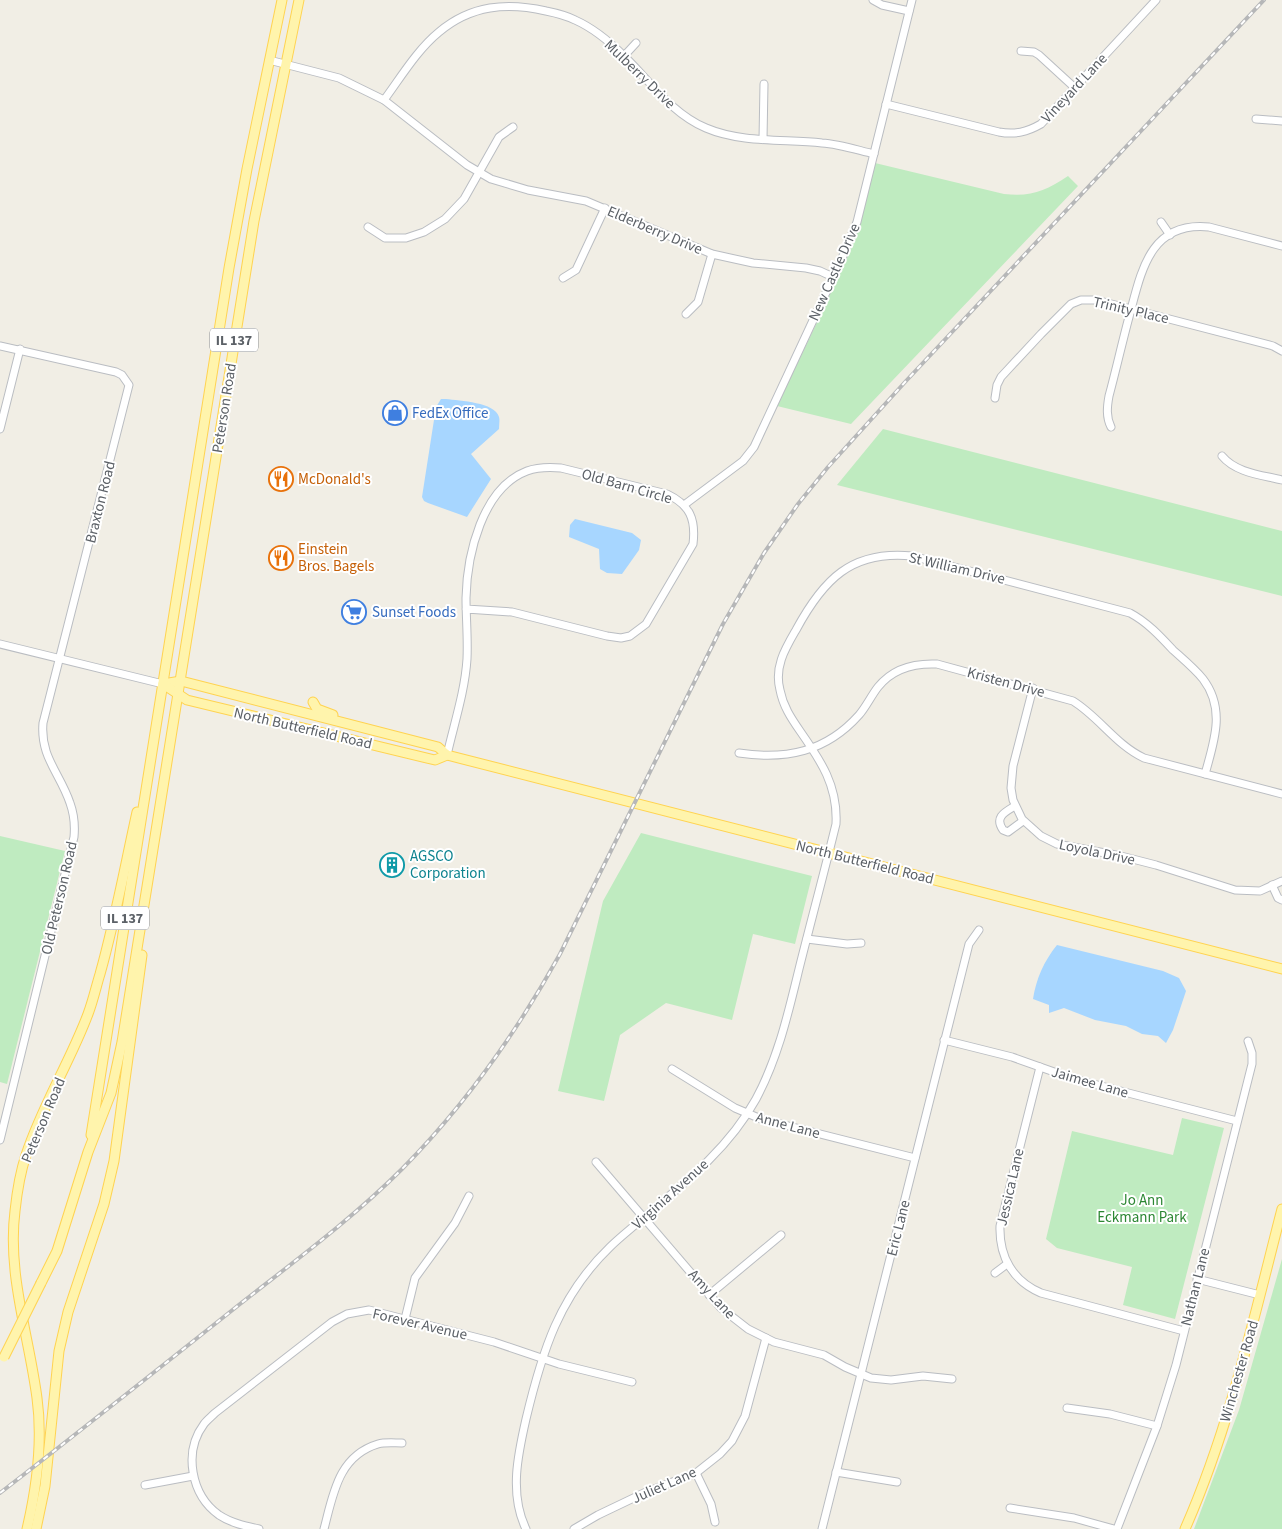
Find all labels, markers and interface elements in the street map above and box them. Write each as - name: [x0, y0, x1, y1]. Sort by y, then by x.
- street label: Mulberry Drive: [599, 35, 680, 114]
- street label: Vineyard Lane: [1037, 49, 1112, 128]
- street label: Elderberry Drive: [604, 201, 706, 260]
- street label: New Castle Drive: [804, 220, 865, 324]
- street label: Trinity Place: [1091, 292, 1171, 329]
- road number: IL 137: [210, 328, 258, 352]
- street label: Peterson Road: [207, 362, 242, 455]
- shop icon: FedEx Office: [382, 400, 408, 426]
- place label: FedEx Office: [412, 403, 488, 424]
- street label: Braxton Road: [80, 459, 121, 545]
- street label: Old Barn Circle: [579, 464, 675, 509]
- restaurant icon: McDonald's: [268, 466, 294, 492]
- place label: McDonald's: [298, 469, 371, 490]
- place label: Einstein Bros. Bagels: [298, 539, 374, 577]
- restaurant icon: Einstein Bros. Bagels: [268, 545, 294, 571]
- street label: St William Drive: [907, 547, 1007, 590]
- supermarket icon: Sunset Foods: [341, 599, 367, 625]
- place label: Sunset Foods: [372, 602, 456, 623]
- street label: Kristen Drive: [965, 662, 1047, 703]
- street label: North Butterfield Road: [232, 702, 374, 755]
- street label: Loyola Drive: [1057, 834, 1137, 871]
- street label: North Butterfield Road: [794, 835, 936, 890]
- street label: Old Peterson Road: [36, 839, 83, 957]
- place label: AGSCO Corporation: [410, 846, 486, 884]
- building icon: AGSCO Corporation: [379, 852, 405, 878]
- road number: IL 137: [101, 906, 149, 930]
- street label: Jaimee Lane: [1049, 1061, 1131, 1103]
- street label: Peterson Road: [16, 1074, 71, 1166]
- street label: Anne Lane: [754, 1107, 822, 1144]
- street label: Jessica Lane: [991, 1146, 1030, 1228]
- street label: Virginia Avenue: [627, 1154, 713, 1234]
- park label: Jo Ann Eckmann Park: [1097, 1190, 1187, 1228]
- street label: Eric Lane: [881, 1198, 916, 1258]
- street label: Nathan Lane: [1176, 1246, 1215, 1328]
- street label: Amy Lane: [683, 1265, 740, 1324]
- street label: Forever Avenue: [370, 1303, 469, 1346]
- street label: Winchester Road: [1215, 1318, 1264, 1424]
- street label: Juliet Lane: [629, 1462, 700, 1509]

